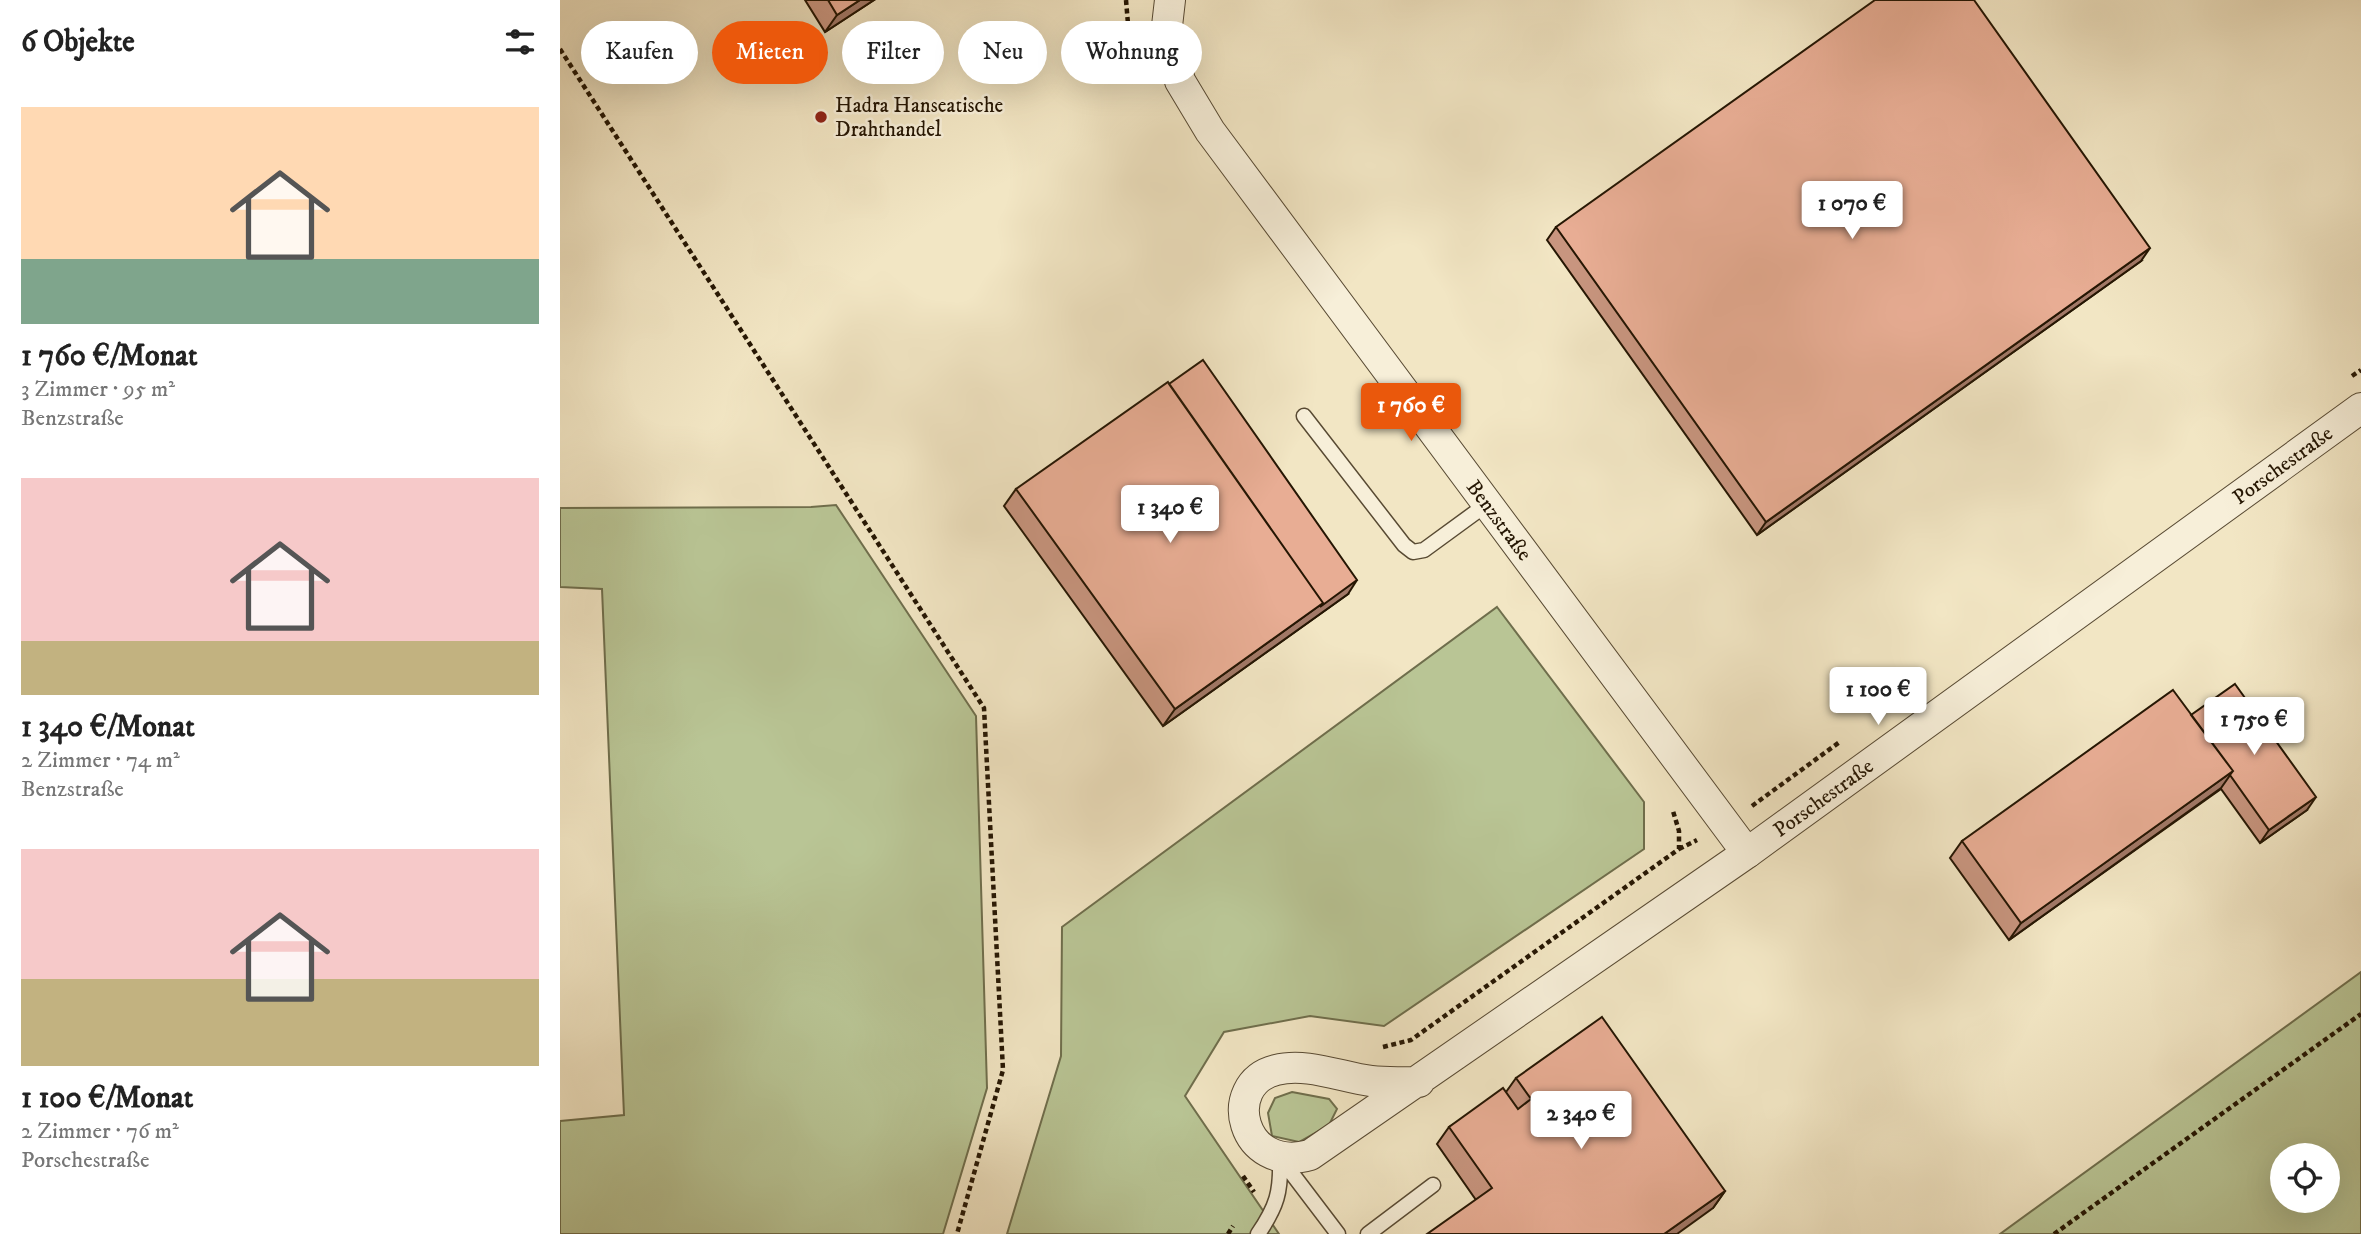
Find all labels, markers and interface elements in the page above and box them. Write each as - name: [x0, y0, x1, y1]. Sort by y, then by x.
- chip: Kaufen: [581, 21, 698, 84]
- chip: Mieten: [712, 21, 828, 84]
- chip: Filter: [842, 21, 944, 84]
- chip: Neu: [958, 21, 1047, 84]
- chip: Wohnung: [1061, 21, 1202, 84]
- icon: filters: [501, 23, 539, 61]
- text: 6 Objekte: [21, 24, 135, 61]
- place label: Hadra Hanseatische Drahthandel: [835, 93, 1004, 143]
- marker: Hadra Hanseatische Drahthandel: [813, 109, 829, 125]
- icon: home: [217, 152, 343, 278]
- pin: 1 070 €: [1787, 182, 1917, 241]
- text: 1 070 €: [1818, 189, 1886, 218]
- text: 1 760 €/Monat: [21, 338, 198, 375]
- text: 3 Zimmer · 95 m²: [21, 375, 175, 404]
- pin: 1 760 €: [1346, 384, 1476, 443]
- text: 1 760 €: [1377, 391, 1445, 420]
- text: Benzstraße: [21, 404, 124, 433]
- street label: Porschestraße: [2228, 421, 2338, 511]
- street label: Benzstraße: [1460, 475, 1537, 566]
- pin: 1 340 €: [1105, 486, 1235, 545]
- text: 1 340 €: [1137, 493, 1203, 522]
- icon: home: [217, 523, 343, 649]
- pin: 1 100 €: [1813, 668, 1943, 727]
- text: 1 100 €: [1846, 675, 1910, 704]
- pin: 1 750 €: [2189, 698, 2319, 757]
- text: 1 750 €: [2220, 705, 2288, 734]
- text: 1 340 €/Monat: [21, 709, 195, 746]
- text: 2 Zimmer · 74 m²: [21, 746, 180, 775]
- street label: Porschestraße: [1769, 753, 1879, 844]
- text: Benzstraße: [21, 775, 124, 804]
- icon: home: [217, 894, 343, 1020]
- text: 1 100 €/Monat: [21, 1080, 193, 1117]
- pin: 2 340 €: [1516, 1092, 1646, 1151]
- text: 2 340 €: [1547, 1099, 1615, 1128]
- text: 2 Zimmer · 76 m²: [21, 1117, 179, 1146]
- map controls: [2270, 1143, 2340, 1213]
- button: locate: [2270, 1143, 2340, 1213]
- text: Porschestraße: [21, 1146, 150, 1175]

